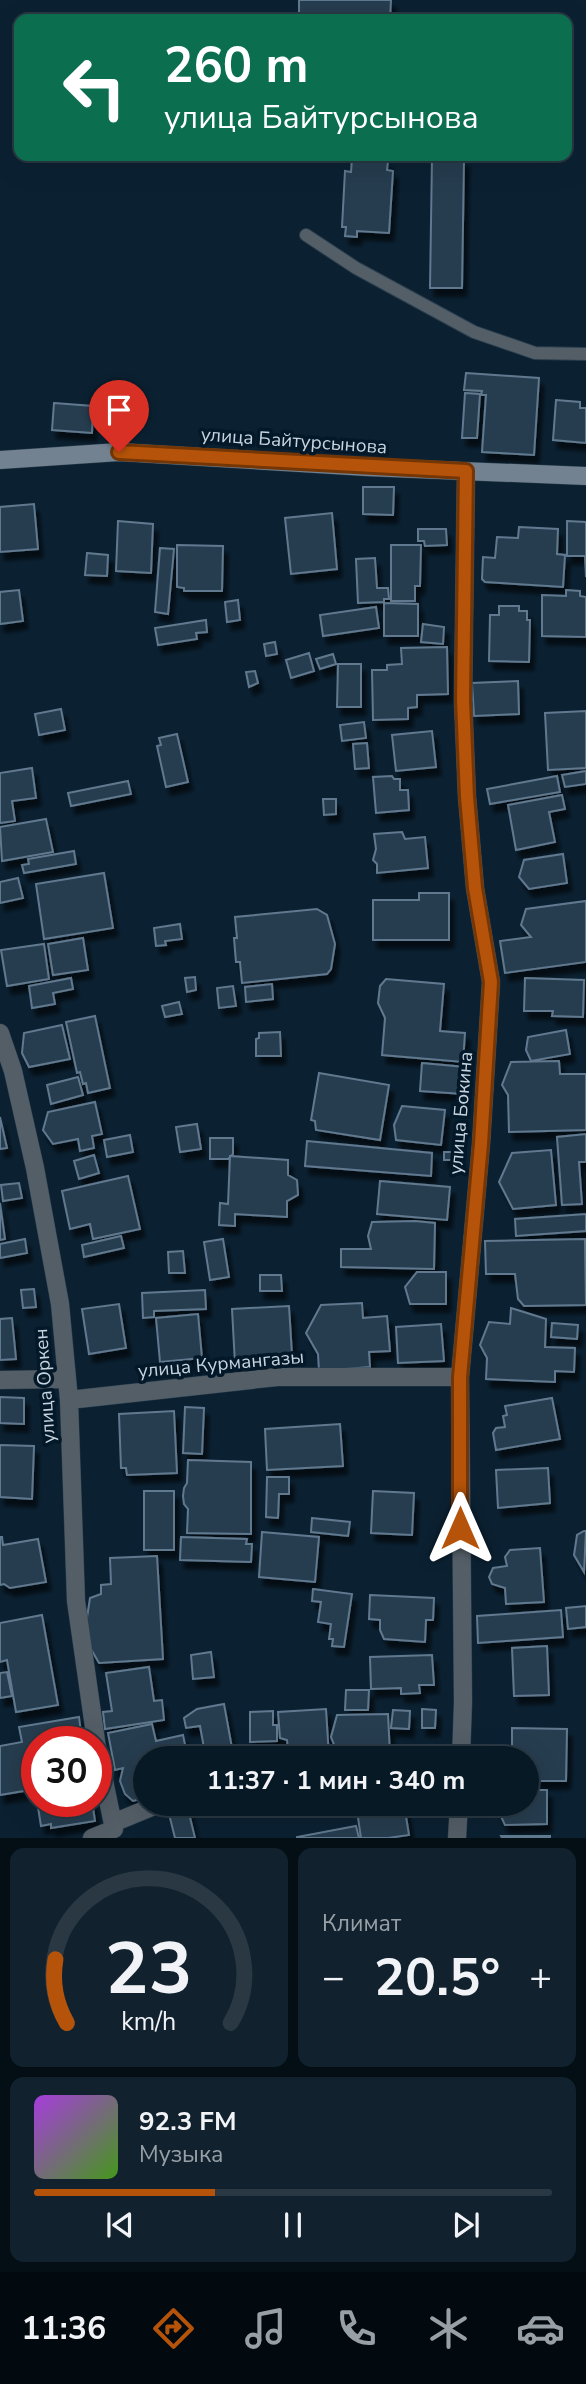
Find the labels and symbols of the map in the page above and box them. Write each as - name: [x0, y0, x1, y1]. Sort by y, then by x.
- pin: [89, 380, 149, 452]
- street label: улица Байтурсынова: [200, 422, 388, 460]
- street label: улица Бокина: [443, 1050, 479, 1176]
- street label: улица Оркен: [28, 1328, 62, 1444]
- street label: улица Курмангазы: [137, 1344, 305, 1384]
- position arrow: [423, 1491, 497, 1565]
- speed limit sign: 30: [21, 1726, 112, 1817]

